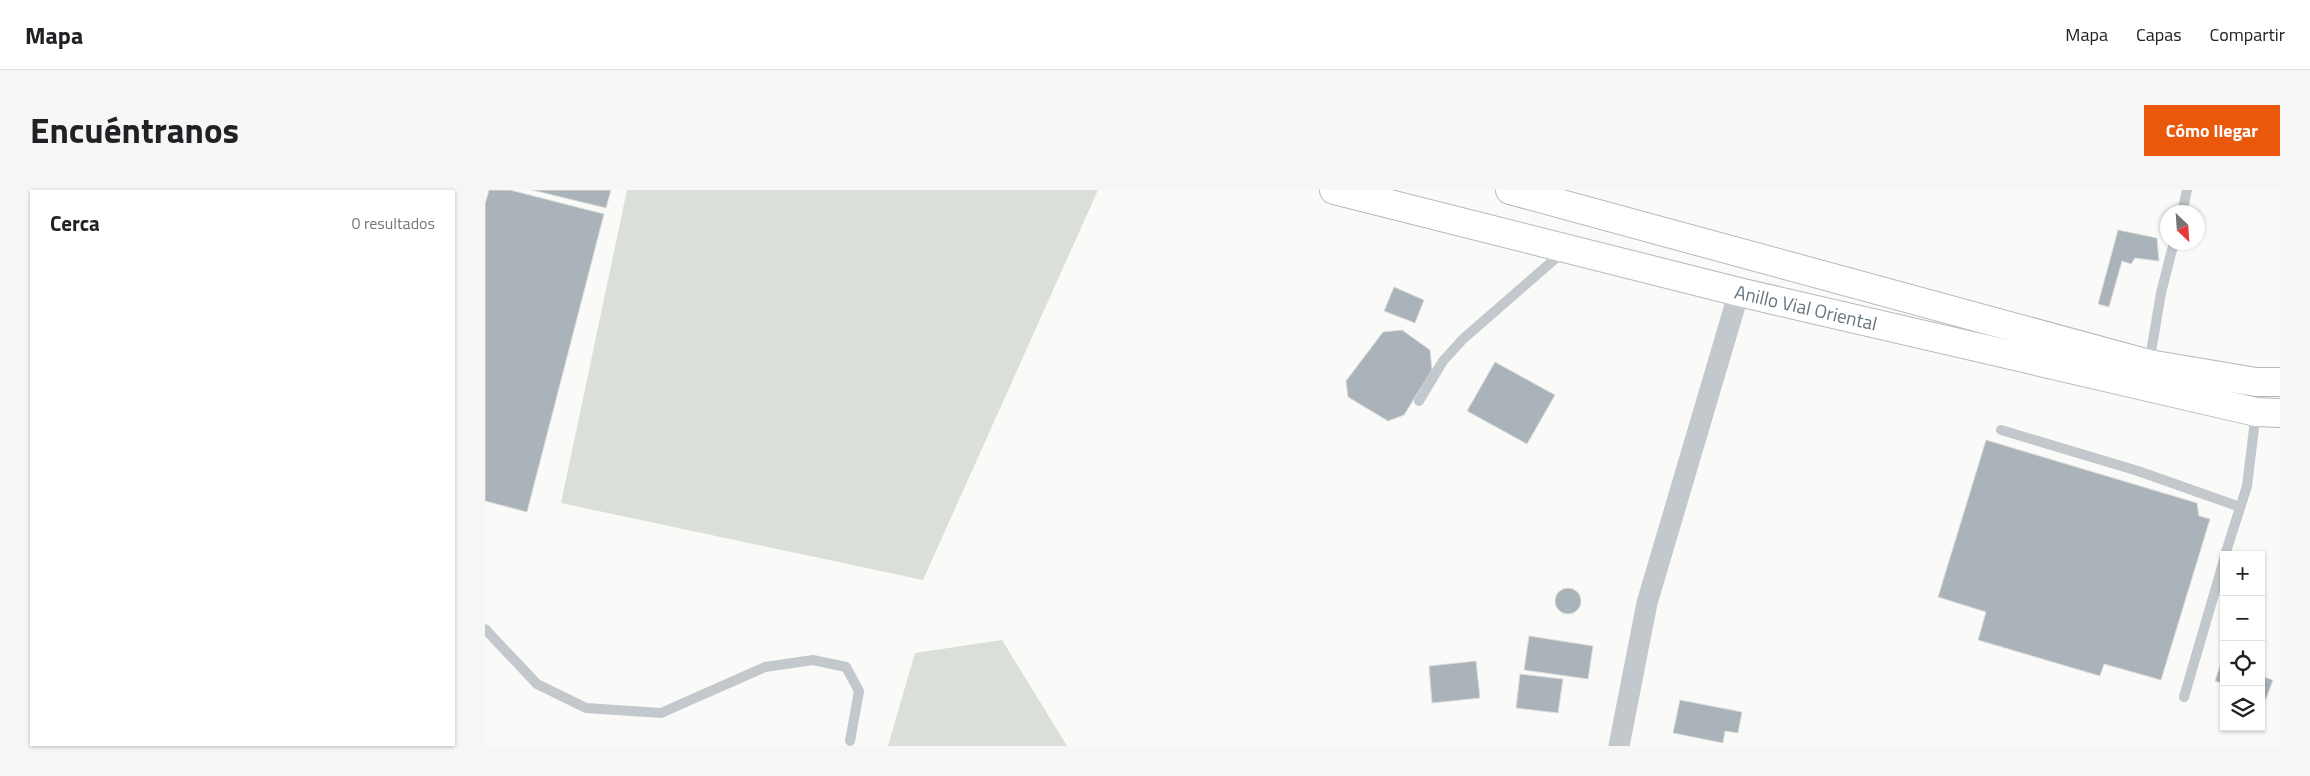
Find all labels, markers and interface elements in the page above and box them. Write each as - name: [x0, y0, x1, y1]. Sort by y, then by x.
- text: Mapa: [25, 17, 83, 53]
- text: Mapa: [2065, 21, 2108, 48]
- text: Capas: [2136, 21, 2182, 48]
- text: Compartir: [2210, 21, 2285, 48]
- text: Encuéntranos: [30, 103, 239, 157]
- button: Cómo llegar: [2144, 105, 2280, 156]
- north arrow: [2160, 205, 2205, 250]
- text: Cerca: [50, 207, 100, 239]
- text: 0 resultados: [351, 211, 435, 235]
- street label: Anillo Vial Oriental: [1732, 276, 1880, 338]
- map controls: [2220, 551, 2265, 731]
- button: +: [2220, 551, 2265, 596]
- button: −: [2220, 596, 2265, 641]
- button: locate: [2220, 641, 2265, 686]
- button: layers: [2220, 686, 2265, 731]

